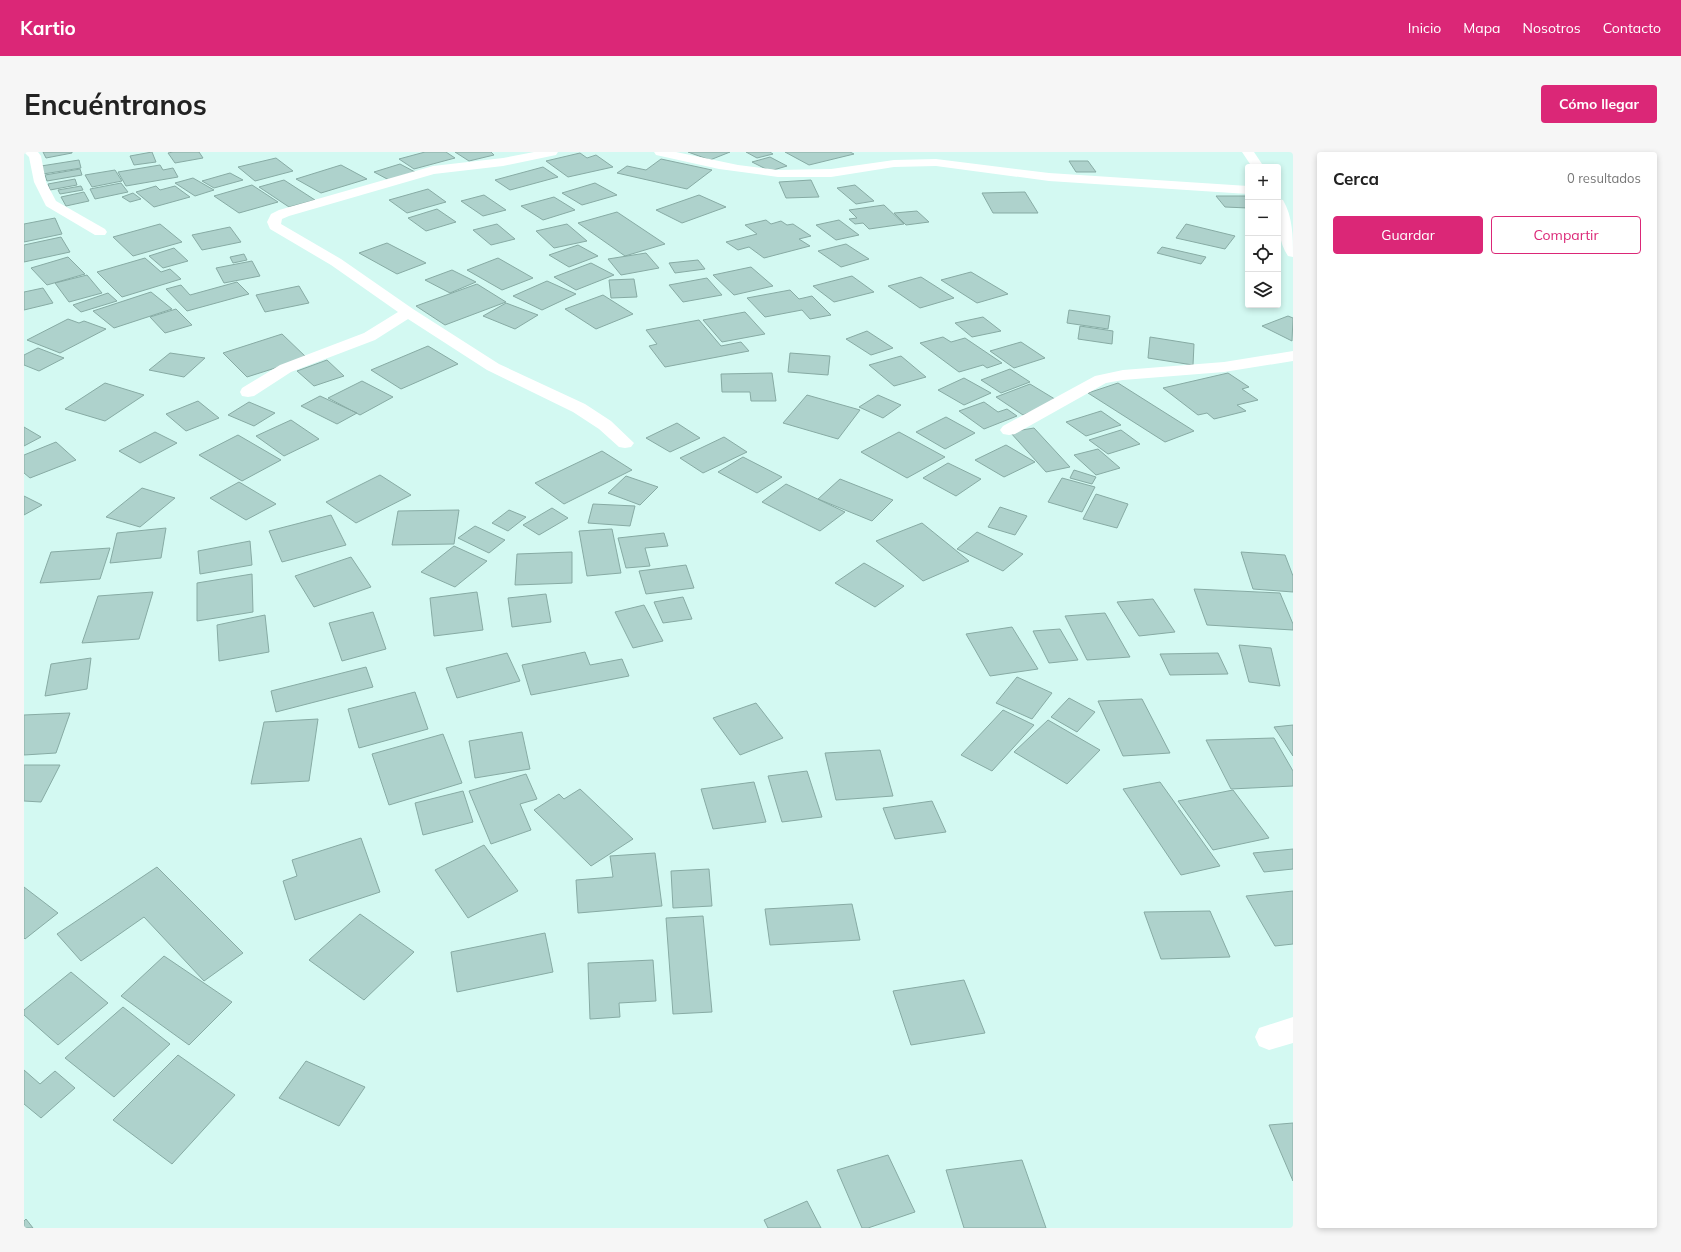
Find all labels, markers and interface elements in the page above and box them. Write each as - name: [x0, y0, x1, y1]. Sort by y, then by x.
- text: Kartio: [20, 16, 76, 40]
- text: Inicio: [1408, 19, 1441, 37]
- text: Mapa: [1463, 19, 1501, 37]
- text: Nosotros: [1523, 19, 1581, 37]
- text: Contacto: [1603, 19, 1661, 37]
- button: Cómo llegar: [1541, 85, 1657, 123]
- text: Encuéntranos: [24, 87, 207, 122]
- map controls: [1245, 164, 1281, 308]
- button: +: [1245, 164, 1281, 200]
- text: Cerca: [1333, 168, 1379, 189]
- text: 0 resultados: [1567, 170, 1641, 186]
- button: −: [1245, 200, 1281, 236]
- button: Guardar: [1333, 216, 1483, 254]
- button: Compartir: [1491, 216, 1641, 254]
- button: locate: [1245, 236, 1281, 272]
- button: layers: [1245, 272, 1281, 308]

